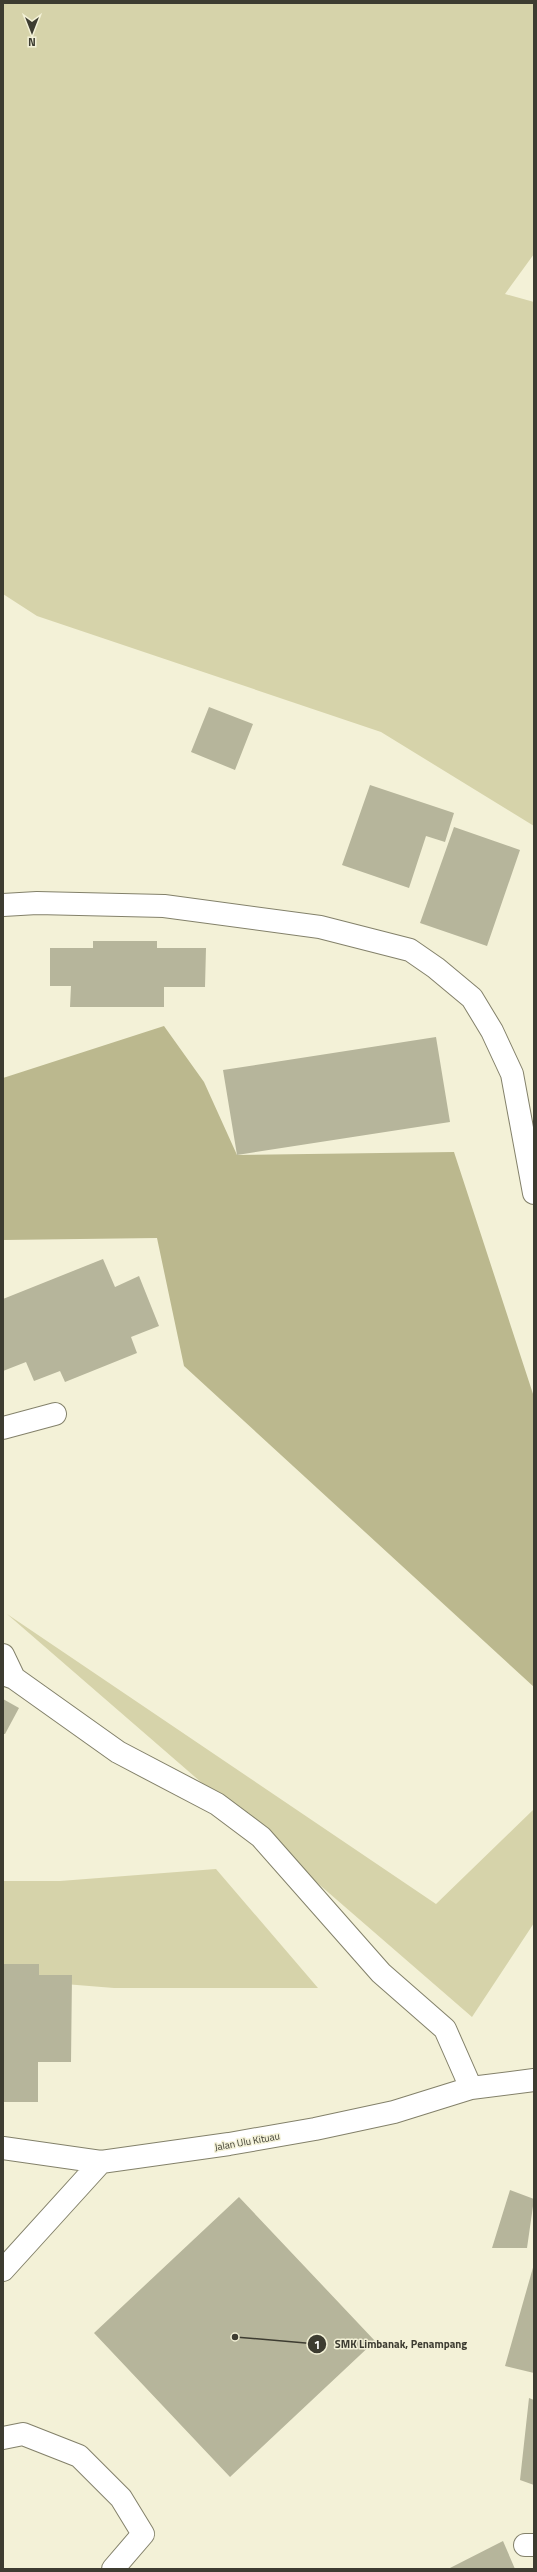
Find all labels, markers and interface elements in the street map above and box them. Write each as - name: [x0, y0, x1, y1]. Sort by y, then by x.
- north arrow: [12, 12, 52, 52]
- text: N: [28, 34, 36, 50]
- street label: Jalan Ulu Kituau: [213, 2128, 281, 2155]
- callout: SMK Limbanak, Penampang: [307, 2333, 476, 2356]
- text: 1: [314, 2335, 320, 2354]
- text: SMK Limbanak, Penampang: [335, 2336, 467, 2352]

